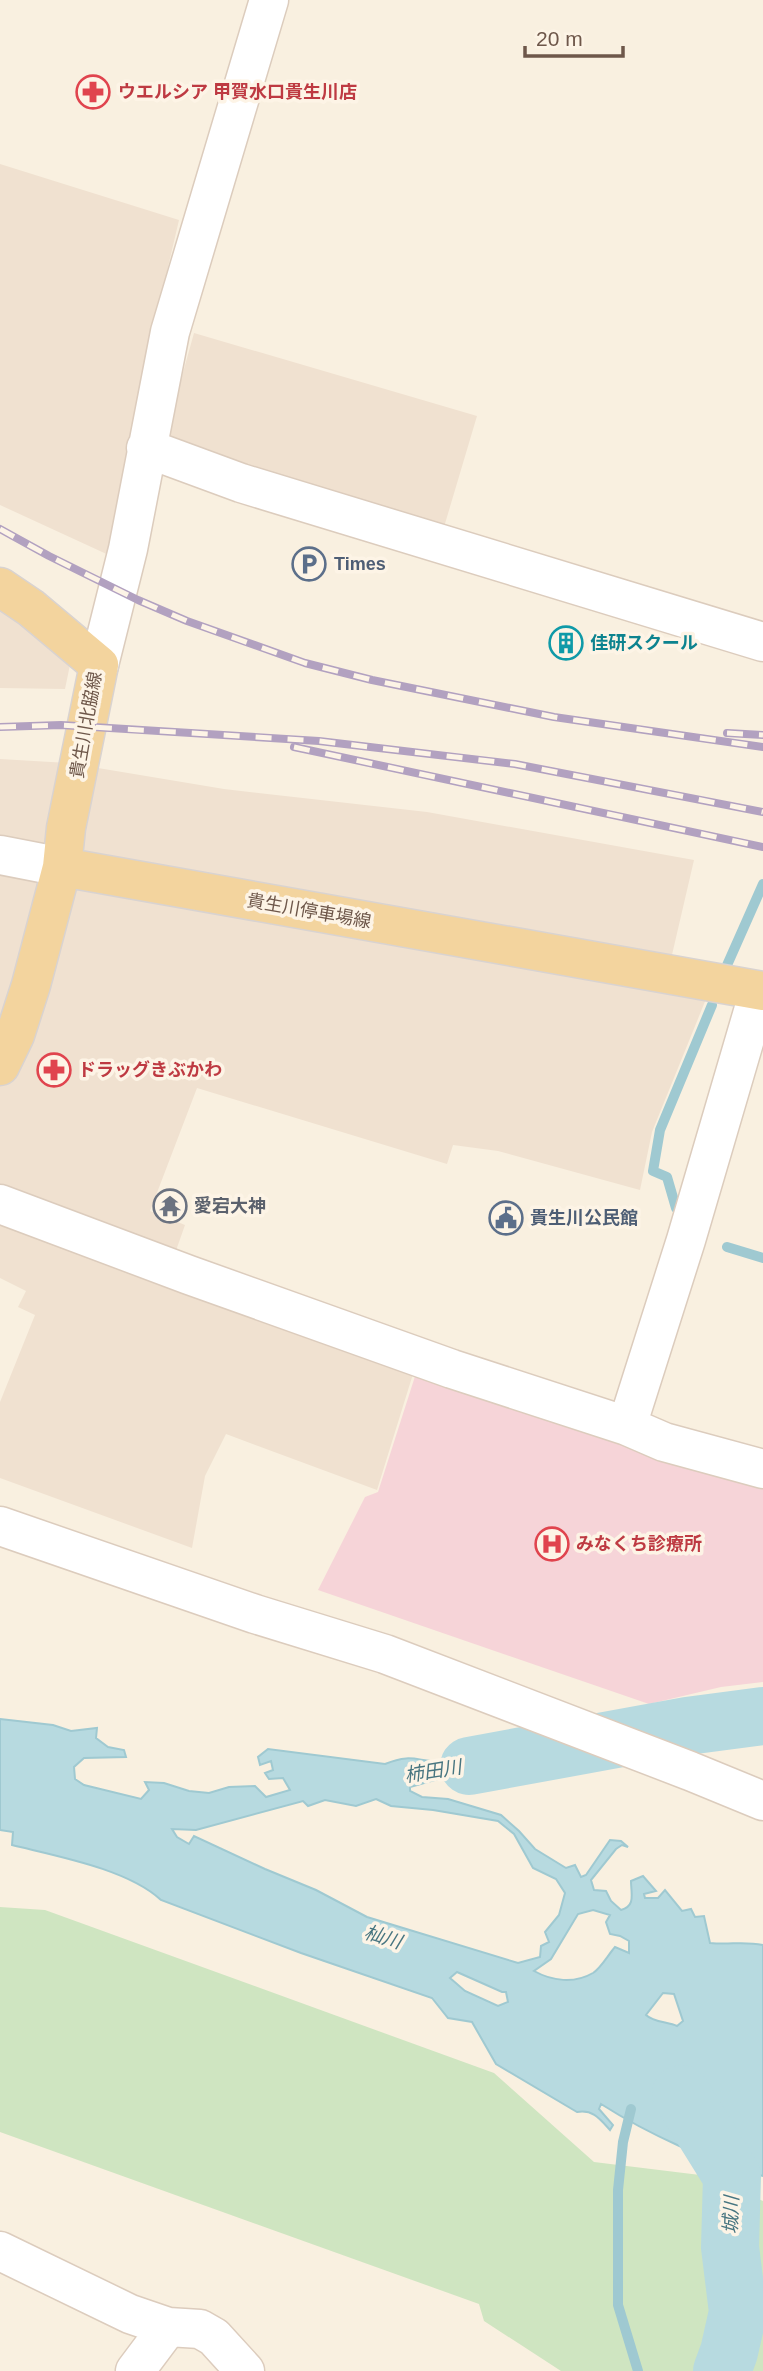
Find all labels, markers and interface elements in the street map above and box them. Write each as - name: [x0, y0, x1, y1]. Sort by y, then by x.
- scale bar: [525, 14, 623, 58]
- text: 20 m: [536, 27, 583, 50]
- pharmacy icon: ウエルシア 甲賀水口貴生川店: [74, 73, 112, 111]
- place label: ウエルシア 甲賀水口貴生川店: [118, 82, 357, 102]
- parking icon: Times: [290, 545, 328, 583]
- place label: Times: [334, 554, 386, 574]
- building icon: 佳研スクール: [547, 624, 585, 662]
- place label: 佳研スクール: [590, 633, 698, 653]
- street label: 貴生川北脇線: [67, 670, 105, 780]
- street label: 貴生川停車場線: [245, 890, 373, 932]
- pharmacy icon: ドラッグきぶかわ: [35, 1051, 73, 1089]
- place label: ドラッグきぶかわ: [78, 1060, 222, 1080]
- temple icon: 愛宕大神: [151, 1187, 189, 1225]
- place label: 愛宕大神: [194, 1196, 266, 1216]
- public building icon: 貴生川公民館: [487, 1199, 525, 1237]
- place label: 貴生川公民館: [530, 1208, 638, 1228]
- hospital icon: みなくち診療所: [533, 1525, 571, 1563]
- place label: みなくち診療所: [576, 1534, 702, 1554]
- water label: 柿田川: [403, 1756, 465, 1786]
- water label: 杣川: [362, 1921, 406, 1953]
- water label: 城川: [720, 2194, 742, 2234]

